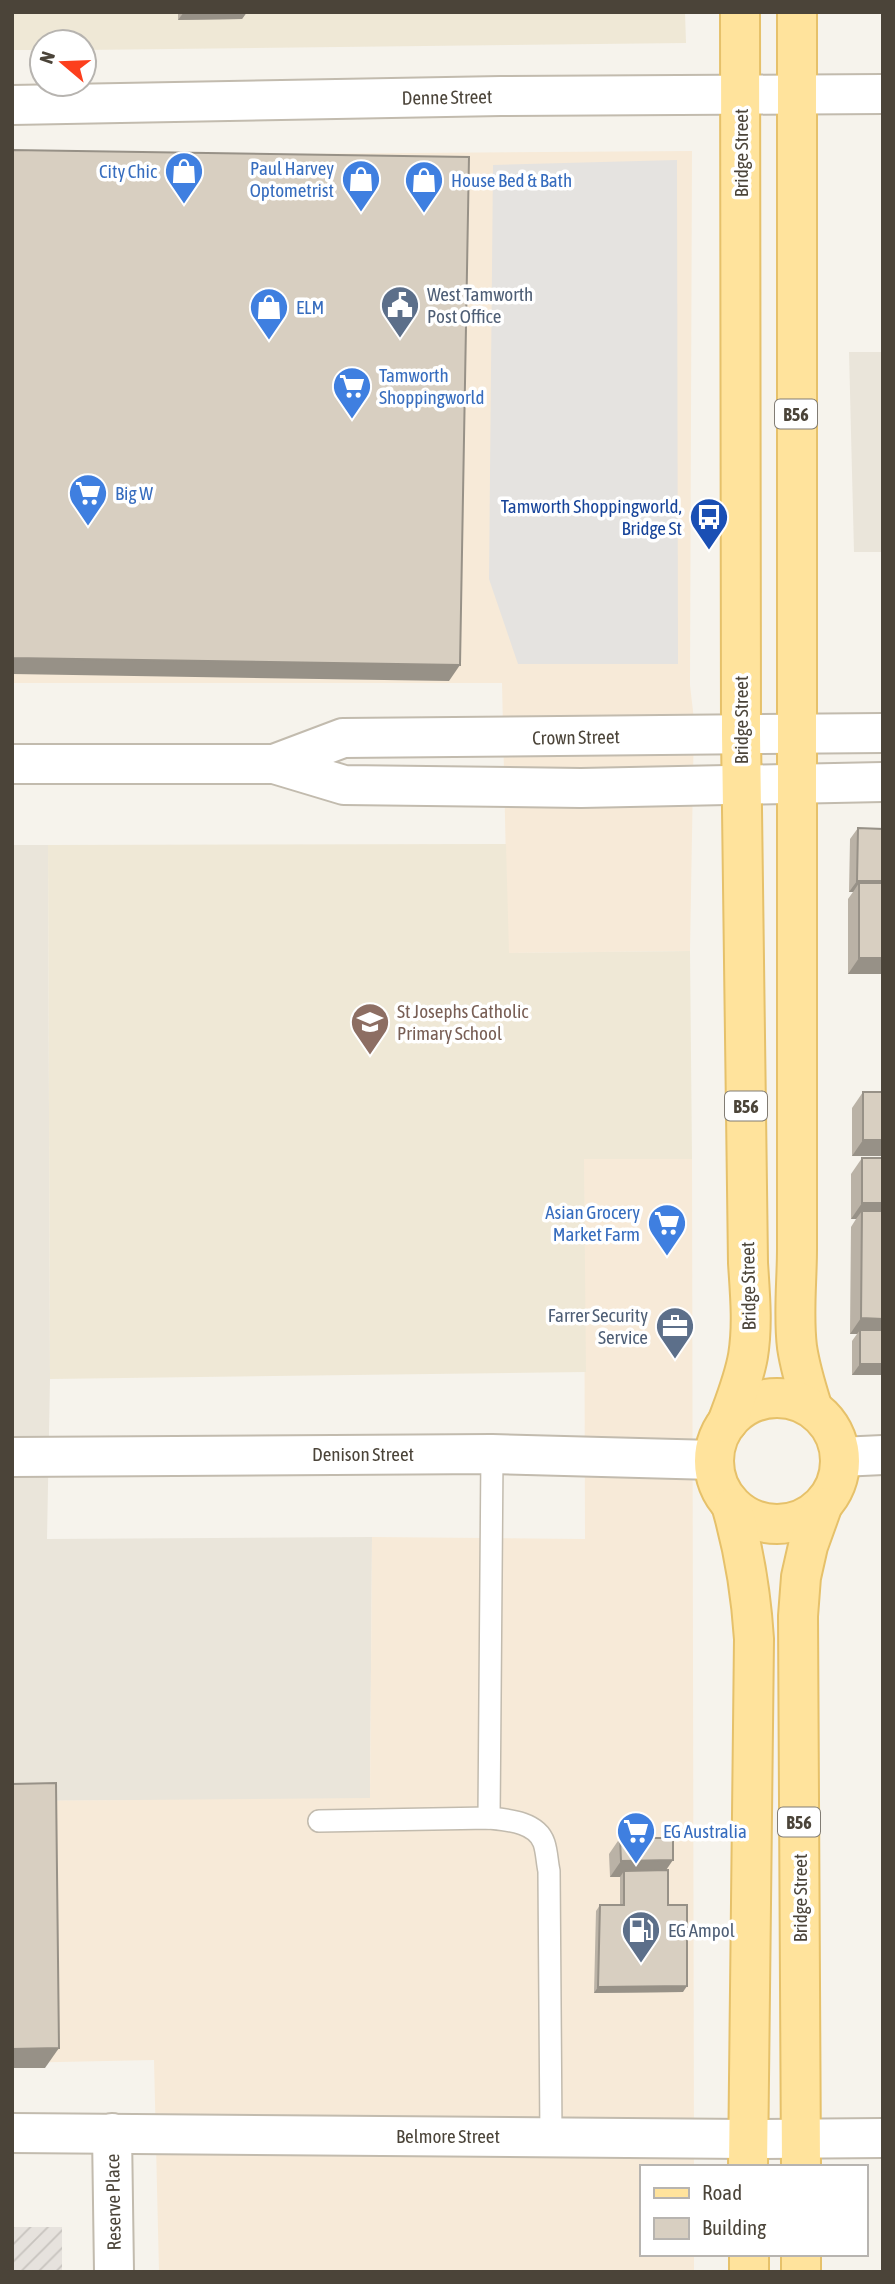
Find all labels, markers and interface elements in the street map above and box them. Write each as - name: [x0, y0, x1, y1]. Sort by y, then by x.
- north arrow: [28, 28, 98, 98]
- text: N: [35, 49, 59, 66]
- street label: Denne Street: [402, 85, 492, 109]
- street label: Bridge Street: [730, 109, 752, 197]
- shop icon: City Chic: [163, 150, 205, 205]
- place label: Paul Harvey Optometrist: [250, 157, 334, 201]
- shop icon: Paul Harvey Optometrist: [340, 158, 382, 213]
- shop icon: House Bed & Bath: [403, 159, 445, 214]
- place label: City Chic: [99, 160, 158, 182]
- place label: House Bed & Bath: [451, 169, 572, 191]
- place label: West Tamworth Post Office: [427, 283, 533, 327]
- public building icon: West Tamworth Post Office: [379, 284, 421, 339]
- shop icon: ELM: [248, 286, 290, 341]
- place label: ELM: [296, 296, 324, 318]
- place label: Tamworth Shoppingworld: [379, 364, 484, 408]
- supermarket icon: Tamworth Shoppingworld: [331, 365, 373, 420]
- road number: B56: [775, 400, 817, 428]
- supermarket icon: Big W: [67, 472, 109, 527]
- place label: Big W: [115, 482, 153, 504]
- place label: Tamworth Shoppingworld, Bridge St: [501, 495, 682, 539]
- bus stop icon: Tamworth Shoppingworld, Bridge St: [688, 496, 730, 551]
- street label: Bridge Street: [730, 676, 752, 764]
- street label: Crown Street: [532, 725, 620, 749]
- place label: St Josephs Catholic Primary School: [397, 1000, 529, 1044]
- school or university icon: St Josephs Catholic Primary School: [349, 1001, 391, 1056]
- road number: B56: [725, 1092, 767, 1120]
- place label: Asian Grocery Market Farm: [545, 1201, 640, 1245]
- supermarket icon: Asian Grocery Market Farm: [646, 1202, 688, 1257]
- street label: Bridge Street: [736, 1241, 760, 1331]
- place label: Farrer Security Service: [548, 1304, 648, 1348]
- office icon: Farrer Security Service: [654, 1305, 696, 1360]
- street label: Denison Street: [312, 1443, 414, 1465]
- road number: B56: [778, 1808, 820, 1836]
- supermarket icon: EG Australia: [615, 1810, 657, 1865]
- place label: EG Australia: [663, 1820, 747, 1842]
- street label: Bridge Street: [789, 1854, 811, 1942]
- fuel station icon: EG Ampol: [620, 1909, 662, 1964]
- place label: EG Ampol: [668, 1919, 735, 1941]
- street label: Belmore Street: [396, 2125, 500, 2147]
- street label: Reserve Place: [101, 2153, 125, 2251]
- legend: [640, 2165, 867, 2256]
- text: Road: [702, 2180, 742, 2204]
- text: Building: [702, 2215, 766, 2239]

